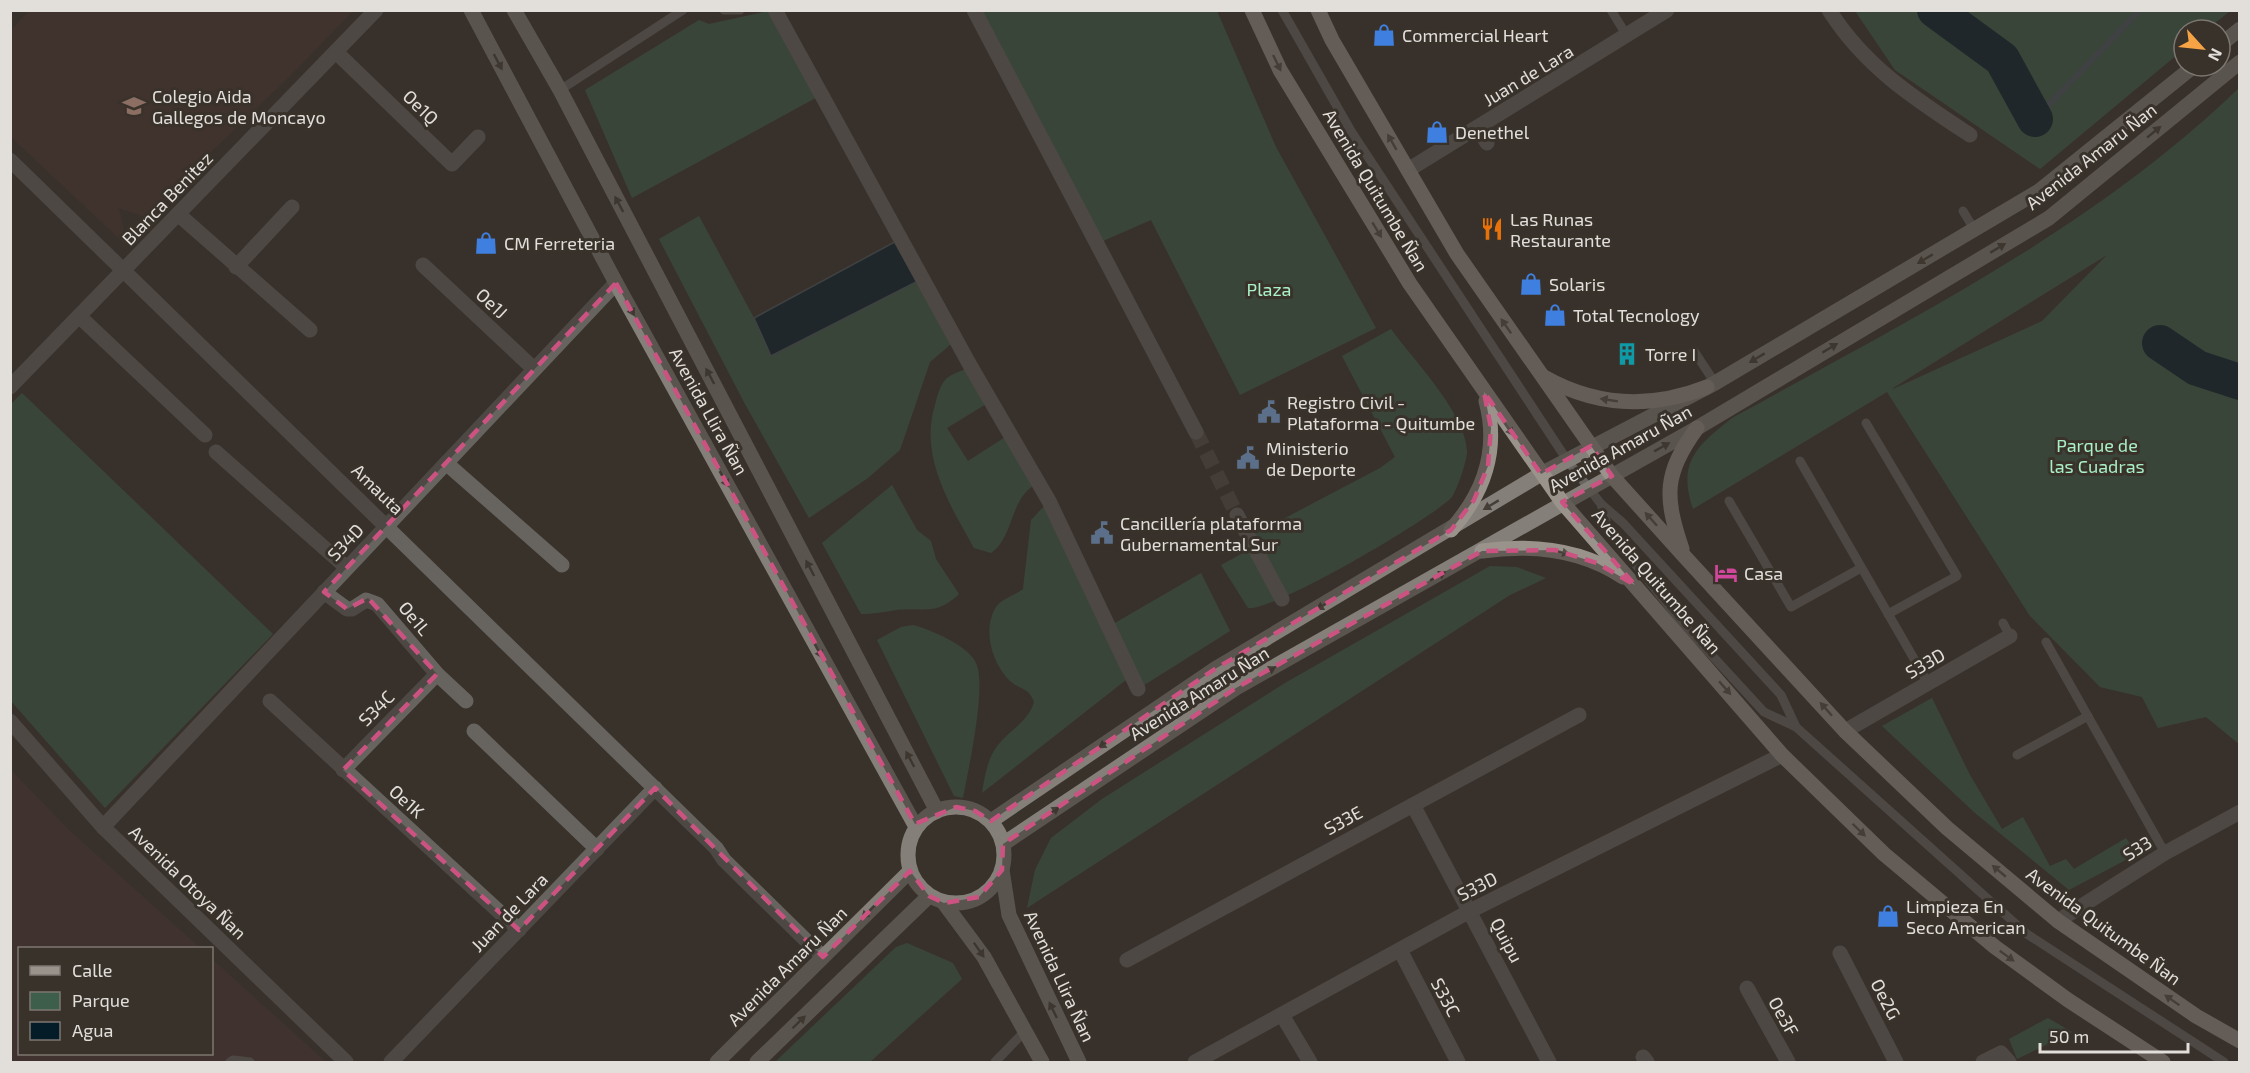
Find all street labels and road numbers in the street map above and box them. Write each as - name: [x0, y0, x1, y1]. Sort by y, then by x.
- street label: Juan de Lara: [1479, 40, 1577, 110]
- street label: Oe1Q: [399, 85, 443, 129]
- street label: Avenida Amaru Ñan: [2021, 98, 2161, 214]
- street label: Avenida Quitumbe Ñan: [1319, 105, 1433, 275]
- street label: Blanca Benitez: [117, 147, 217, 249]
- street label: Oe1J: [472, 283, 512, 323]
- street label: Avenida Llira Ñan: [665, 343, 753, 479]
- street label: Avenida Amaru Ñan: [1545, 400, 1695, 496]
- street label: Amauta: [347, 459, 409, 519]
- street label: Avenida Quitumbe Ñan: [1588, 504, 1726, 658]
- street label: S34D: [322, 519, 368, 565]
- street label: Oe1L: [394, 596, 436, 640]
- street label: Avenida Amaru Ñan: [1125, 641, 1273, 745]
- street label: S33D: [1901, 643, 1949, 683]
- street label: S34C: [354, 686, 398, 730]
- street label: Oe1K: [385, 780, 429, 823]
- street label: S33E: [1320, 801, 1366, 839]
- street label: Avenida Otoya Ñan: [125, 820, 251, 944]
- street label: S33: [2118, 831, 2156, 865]
- street label: Avenida Quitumbe Ñan: [2022, 863, 2186, 989]
- street label: S33D: [1453, 867, 1501, 905]
- street label: Juan de Lara: [466, 868, 552, 956]
- street label: Avenida Amaru Ñan: [723, 902, 851, 1030]
- street label: Avenida Llira Ñan: [1020, 907, 1100, 1045]
- street label: Quipu: [1486, 914, 1528, 966]
- street label: S33C: [1427, 974, 1465, 1020]
- street label: Oe2G: [1866, 975, 1906, 1023]
- street label: Oe3F: [1764, 993, 1804, 1040]

